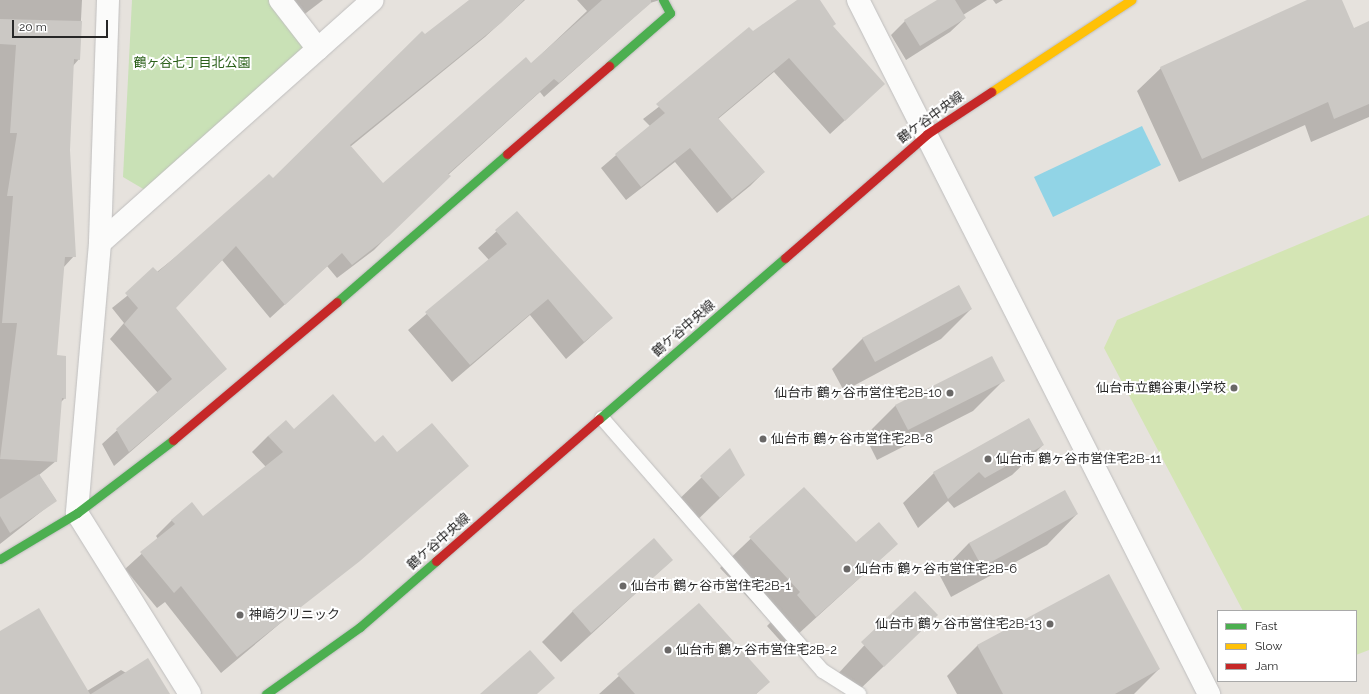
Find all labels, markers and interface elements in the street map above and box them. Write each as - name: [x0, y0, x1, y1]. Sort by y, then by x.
- scale bar: [14, 12, 110, 38]
- text: 20 m: [19, 20, 47, 34]
- park label: 鶴ヶ谷七丁目北公園: [134, 55, 250, 71]
- street label: 鶴ケ谷中央線: [895, 89, 967, 147]
- street label: 鶴ケ谷中央線: [649, 298, 719, 360]
- place label: 仙台市立鶴谷東小学校: [1096, 380, 1226, 396]
- marker: 仙台市立鶴谷東小学校: [1229, 383, 1239, 393]
- place label: 仙台市 鶴ヶ谷市営住宅2B-10: [774, 385, 942, 401]
- marker: 仙台市 鶴ヶ谷市営住宅2B-10: [945, 388, 955, 398]
- place label: 仙台市 鶴ヶ谷市営住宅2B-8: [771, 431, 933, 447]
- marker: 仙台市 鶴ヶ谷市営住宅2B-8: [758, 434, 768, 444]
- place label: 仙台市 鶴ヶ谷市営住宅2B-11: [996, 451, 1161, 467]
- marker: 仙台市 鶴ヶ谷市営住宅2B-11: [983, 454, 993, 464]
- street label: 鶴ケ谷中央線: [404, 511, 474, 573]
- place label: 仙台市 鶴ヶ谷市営住宅2B-6: [855, 561, 1017, 577]
- marker: 仙台市 鶴ヶ谷市営住宅2B-6: [842, 564, 852, 574]
- place label: 仙台市 鶴ヶ谷市営住宅2B-1: [631, 578, 791, 594]
- marker: 仙台市 鶴ヶ谷市営住宅2B-1: [618, 581, 628, 591]
- place label: 神崎クリニック: [249, 607, 340, 623]
- marker: 神崎クリニック: [234, 609, 246, 621]
- legend: [1217, 610, 1357, 682]
- place label: 仙台市 鶴ヶ谷市営住宅2B-13: [875, 616, 1042, 632]
- marker: 仙台市 鶴ヶ谷市営住宅2B-13: [1045, 619, 1055, 629]
- text: Fast: [1255, 619, 1278, 633]
- text: Slow: [1255, 639, 1282, 653]
- place label: 仙台市 鶴ヶ谷市営住宅2B-2: [676, 642, 837, 658]
- marker: 仙台市 鶴ヶ谷市営住宅2B-2: [663, 645, 673, 655]
- text: Jam: [1255, 659, 1278, 673]

